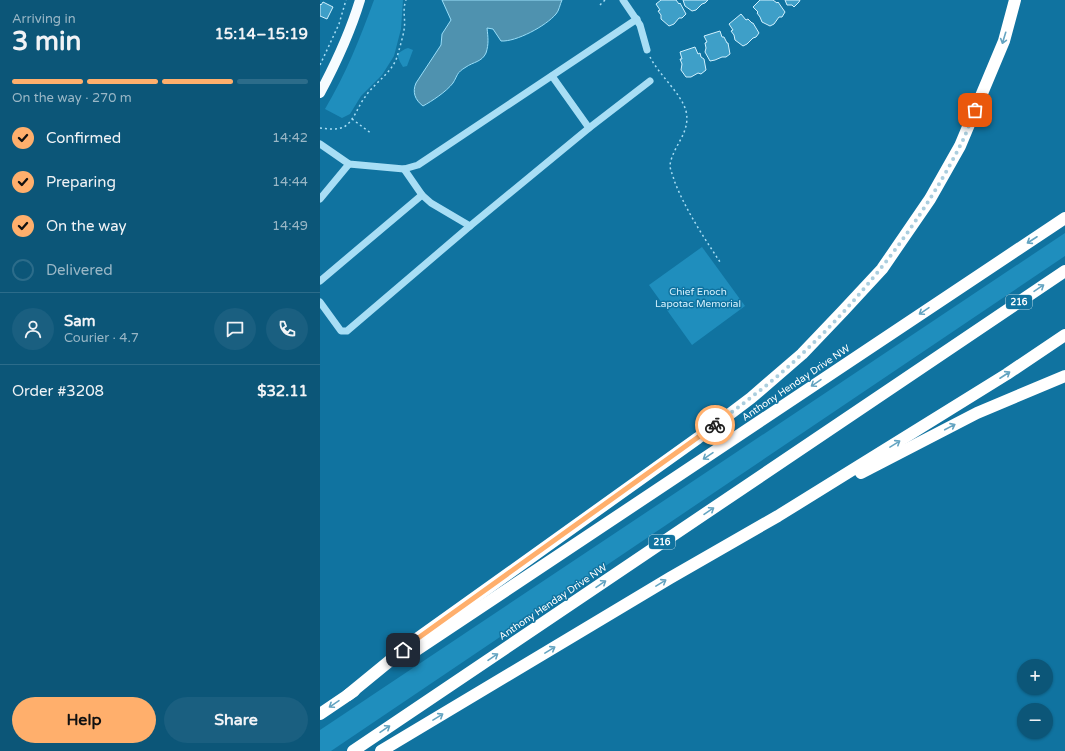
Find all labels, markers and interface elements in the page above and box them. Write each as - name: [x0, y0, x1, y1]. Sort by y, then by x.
- text: Arriving in: [12, 11, 76, 27]
- text: 15:14–15:19: [214, 25, 308, 43]
- text: 3 min: [12, 26, 81, 57]
- one-way arrow: [1000, 31, 1007, 44]
- text: On the way · 270 m: [12, 90, 132, 106]
- pin: [958, 93, 992, 127]
- icon: bag: [964, 99, 986, 121]
- icon: check: [12, 127, 34, 149]
- text: Confirmed: [46, 129, 121, 147]
- text: 14:42: [272, 130, 308, 146]
- icon: check: [12, 171, 34, 193]
- text: Preparing: [46, 173, 116, 191]
- text: 14:44: [272, 174, 308, 190]
- icon: check: [12, 215, 34, 237]
- text: On the way: [46, 217, 126, 235]
- text: 14:49: [272, 218, 308, 234]
- one-way arrow: [1027, 236, 1038, 244]
- text: Delivered: [46, 261, 113, 279]
- one-way arrow: [1033, 284, 1044, 292]
- park label: Chief Enoch Lapotac Memorial: [655, 286, 741, 310]
- road number: 216: [1006, 295, 1032, 309]
- button: person: [12, 308, 54, 350]
- button: chat: [214, 308, 256, 350]
- button: phone: [266, 308, 308, 350]
- one-way arrow: [918, 308, 930, 316]
- text: Sam: [64, 312, 95, 330]
- text: Courier · 4.7: [64, 330, 139, 346]
- street label: Anthony Henday Drive NW: [740, 342, 852, 424]
- one-way arrow: [1000, 371, 1011, 379]
- one-way arrow: [810, 380, 822, 388]
- text: Order #3208: [12, 382, 104, 400]
- text: $32.11: [257, 382, 308, 400]
- courier: [695, 405, 735, 445]
- icon: bike: [704, 414, 726, 436]
- one-way arrow: [944, 423, 956, 430]
- one-way arrow: [889, 439, 901, 447]
- one-way arrow: [702, 451, 713, 460]
- one-way arrow: [703, 507, 714, 515]
- road number: 216: [649, 535, 675, 549]
- street label: Anthony Henday Drive NW: [497, 561, 609, 643]
- one-way arrow: [655, 578, 667, 586]
- one-way arrow: [595, 580, 606, 588]
- pin: [386, 633, 420, 667]
- icon: home: [392, 639, 414, 661]
- one-way arrow: [544, 645, 556, 653]
- one-way arrow: [487, 653, 498, 661]
- map controls: [1017, 659, 1053, 739]
- button: +: [1017, 659, 1053, 695]
- button: Help: [12, 697, 156, 743]
- button: Share: [164, 697, 308, 743]
- one-way arrow: [329, 700, 340, 708]
- button: −: [1017, 703, 1053, 739]
- one-way arrow: [433, 712, 444, 721]
- one-way arrow: [379, 725, 390, 733]

